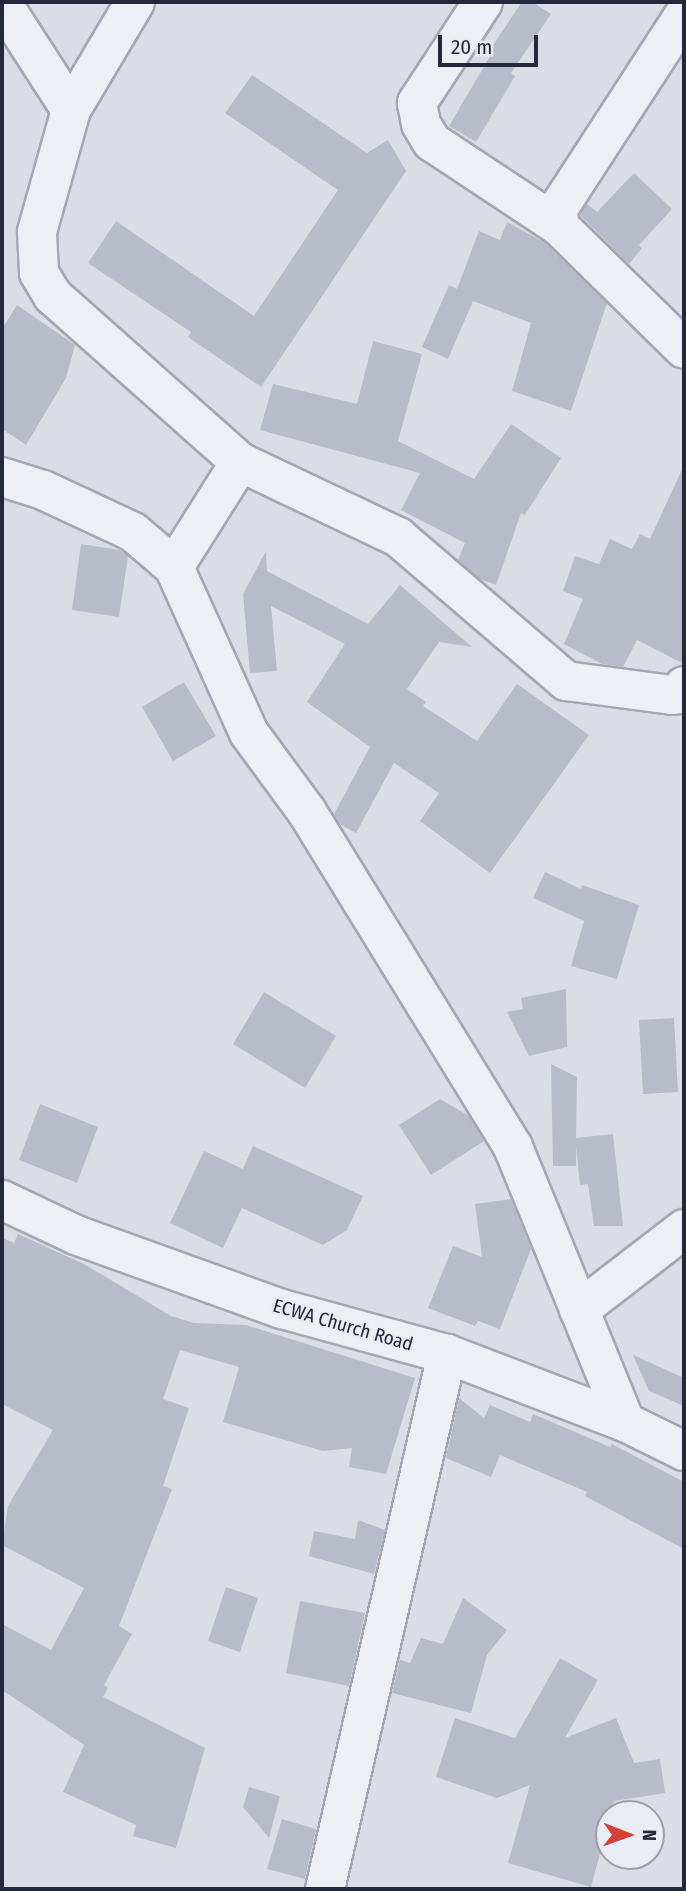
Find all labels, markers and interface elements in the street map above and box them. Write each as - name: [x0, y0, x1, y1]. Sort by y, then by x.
- scale bar: [441, 21, 541, 65]
- text: 20 m: [451, 34, 492, 60]
- street label: ECWA Church Road: [270, 1294, 416, 1356]
- north arrow: [595, 1800, 665, 1870]
- text: N: [638, 1829, 661, 1841]

